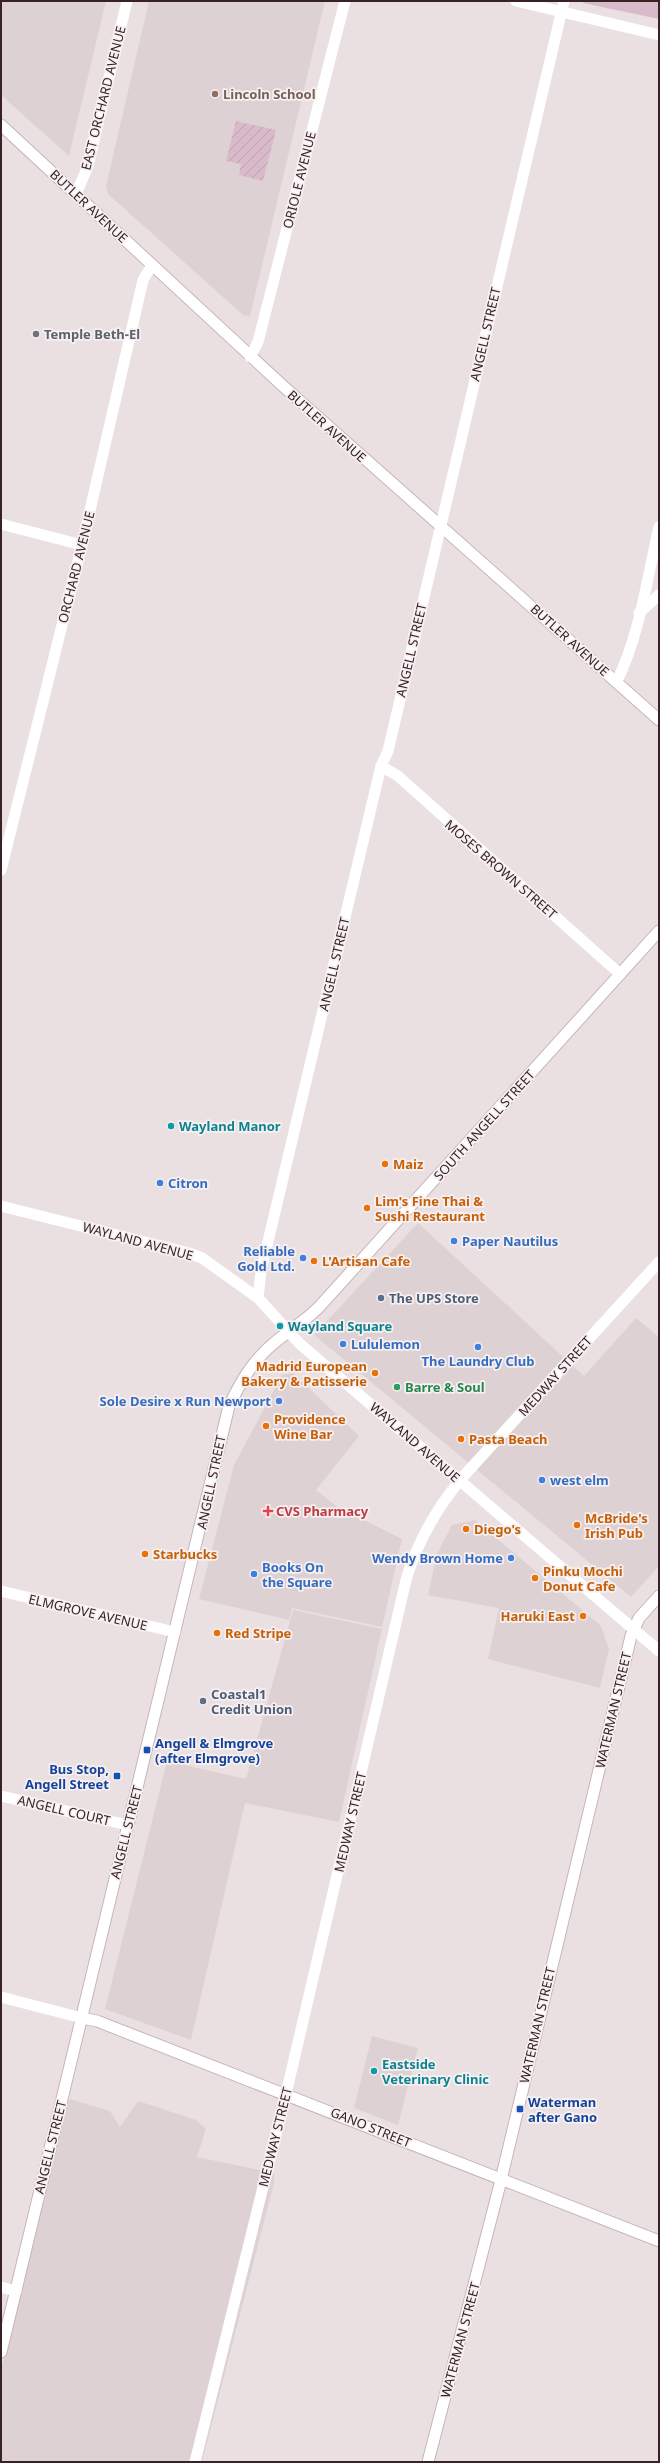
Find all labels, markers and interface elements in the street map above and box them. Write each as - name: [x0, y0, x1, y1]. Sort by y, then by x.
- street label: EAST ORCHARD AVENUE: [76, 24, 130, 172]
- place label: Lincoln School: [223, 85, 316, 103]
- marker: Lincoln School: [210, 89, 220, 99]
- street label: ORIOLE AVENUE: [278, 129, 320, 231]
- street label: BUTLER AVENUE: [46, 165, 132, 247]
- street label: ANGELL STREET: [465, 284, 505, 383]
- place label: Temple Beth-El: [44, 325, 140, 343]
- marker: Temple Beth-El: [31, 329, 41, 339]
- street label: BUTLER AVENUE: [284, 386, 370, 466]
- street label: ORCHARD AVENUE: [53, 509, 99, 625]
- street label: ANGELL STREET: [391, 600, 431, 699]
- street label: BUTLER AVENUE: [527, 600, 613, 680]
- street label: MOSES BROWN STREET: [441, 815, 561, 923]
- street label: ANGELL STREET: [314, 914, 354, 1013]
- street label: SOUTH ANGELL STREET: [429, 1065, 539, 1184]
- place label: Wayland Manor: [179, 1117, 281, 1135]
- marker: Wayland Manor: [166, 1121, 176, 1131]
- place label: Maiz: [393, 1155, 423, 1173]
- marker: Maiz: [380, 1159, 390, 1169]
- place label: Citron: [168, 1174, 208, 1192]
- marker: Citron: [155, 1178, 165, 1188]
- place label: Lim's Fine Thai & Sushi Restaurant: [375, 1192, 485, 1225]
- marker: Lim's Fine Thai & Sushi Restaurant: [362, 1203, 372, 1213]
- street label: WAYLAND AVENUE: [81, 1218, 195, 1264]
- place label: Paper Nautilus: [462, 1232, 558, 1250]
- marker: Paper Nautilus: [449, 1236, 459, 1246]
- place label: Reliable Gold Ltd.: [237, 1242, 295, 1275]
- place label: L'Artisan Cafe: [322, 1252, 410, 1270]
- marker: Reliable Gold Ltd.: [298, 1253, 308, 1263]
- marker: L'Artisan Cafe: [309, 1256, 319, 1266]
- place label: The UPS Store: [389, 1289, 479, 1307]
- marker: The UPS Store: [376, 1293, 386, 1303]
- place label: Wayland Square: [288, 1317, 392, 1335]
- marker: Wayland Square: [275, 1321, 285, 1331]
- street label: MEDWAY STREET: [514, 1331, 596, 1420]
- place label: Lululemon: [351, 1335, 420, 1353]
- marker: Lululemon: [338, 1339, 348, 1349]
- marker: The Laundry Club: [473, 1342, 483, 1352]
- place label: The Laundry Club: [422, 1352, 534, 1370]
- place label: Madrid European Bakery & Patisserie: [241, 1357, 367, 1390]
- marker: Madrid European Bakery & Patisserie: [370, 1368, 380, 1378]
- place label: Barre & Soul: [405, 1378, 485, 1396]
- marker: Barre & Soul: [392, 1382, 402, 1392]
- place label: Sole Desire x Run Newport: [100, 1392, 271, 1410]
- marker: Sole Desire x Run Newport: [274, 1396, 284, 1406]
- street label: WAYLAND AVENUE: [366, 1398, 464, 1486]
- place label: Providence Wine Bar: [274, 1410, 346, 1443]
- marker: Providence Wine Bar: [261, 1421, 271, 1431]
- place label: Pasta Beach: [469, 1430, 548, 1448]
- street label: ANGELL STREET: [192, 1432, 230, 1531]
- marker: Pasta Beach: [456, 1434, 466, 1444]
- place label: west elm: [550, 1471, 609, 1489]
- marker: west elm: [537, 1475, 547, 1485]
- place label: CVS Pharmacy: [276, 1502, 369, 1520]
- marker: CVS Pharmacy: [263, 1506, 273, 1516]
- place label: McBride's Irish Pub: [585, 1509, 648, 1542]
- place label: Diego's: [474, 1520, 521, 1538]
- marker: McBride's Irish Pub: [572, 1520, 582, 1530]
- marker: Diego's: [461, 1524, 471, 1534]
- place label: Starbucks: [153, 1545, 217, 1563]
- marker: Starbucks: [140, 1549, 150, 1559]
- place label: Wendy Brown Home: [372, 1549, 503, 1567]
- marker: Wendy Brown Home: [506, 1553, 516, 1563]
- place label: Books On the Square: [262, 1558, 332, 1591]
- place label: Pinku Mochi Donut Cafe: [543, 1562, 623, 1595]
- marker: Books On the Square: [249, 1569, 259, 1579]
- marker: Pinku Mochi Donut Cafe: [530, 1573, 540, 1583]
- street label: ELMGROVE AVENUE: [27, 1590, 149, 1634]
- place label: Haruki East: [500, 1607, 575, 1625]
- marker: Haruki East: [578, 1611, 588, 1621]
- place label: Red Stripe: [225, 1624, 292, 1642]
- marker: Red Stripe: [212, 1628, 222, 1638]
- street label: WATERMAN STREET: [591, 1649, 635, 1770]
- place label: Coastal1 Credit Union: [211, 1685, 293, 1718]
- marker: Coastal1 Credit Union: [198, 1696, 208, 1706]
- place label: Angell & Elmgrove (after Elmgrove): [155, 1734, 274, 1767]
- marker: Angell & Elmgrove (after Elmgrove): [142, 1745, 152, 1755]
- place label: Bus Stop, Angell Street: [25, 1760, 109, 1793]
- street label: MEDWAY STREET: [330, 1769, 370, 1874]
- marker: Bus Stop, Angell Street: [112, 1771, 122, 1781]
- street label: ANGELL STREET: [106, 1782, 147, 1881]
- street label: ANGELL COURT: [16, 1791, 113, 1830]
- street label: WATERMAN STREET: [515, 1964, 559, 2085]
- place label: Eastside Veterinary Clinic: [382, 2055, 489, 2088]
- marker: Eastside Veterinary Clinic: [369, 2066, 379, 2076]
- street label: MEDWAY STREET: [254, 2084, 296, 2189]
- place label: Waterman after Gano: [528, 2093, 597, 2126]
- street label: ANGELL STREET: [30, 2097, 71, 2196]
- street label: GANO STREET: [328, 2103, 415, 2152]
- marker: Waterman after Gano: [515, 2104, 525, 2114]
- street label: WATERMAN STREET: [436, 2279, 484, 2400]

